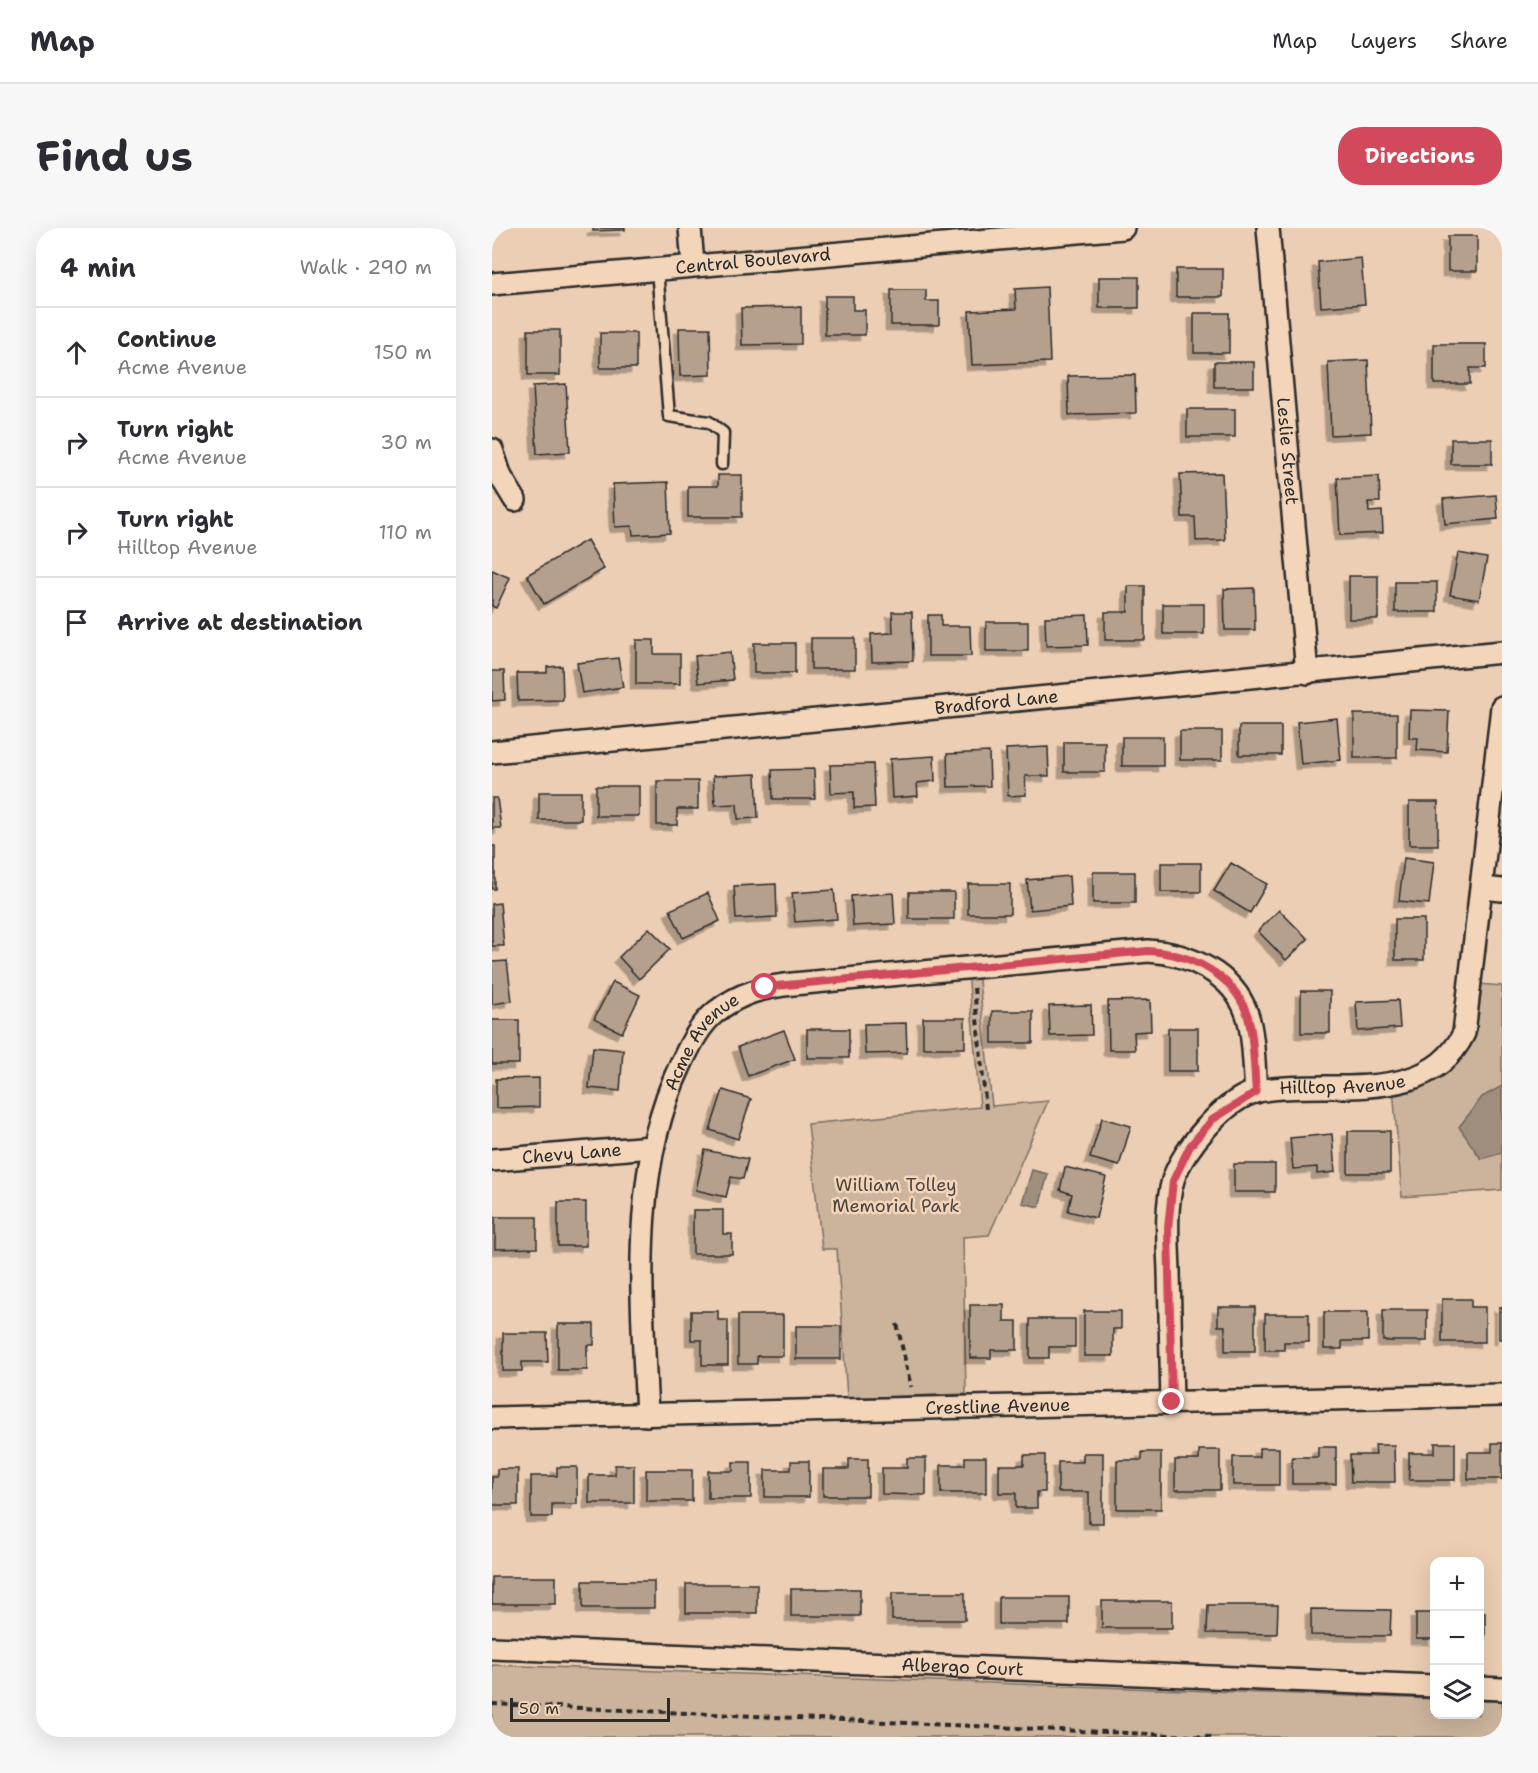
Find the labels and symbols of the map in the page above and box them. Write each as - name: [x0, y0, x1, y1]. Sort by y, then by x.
- street label: Central Boulevard: [674, 242, 832, 280]
- street label: Leslie Street: [1271, 397, 1304, 506]
- street label: Bradford Lane: [934, 684, 1060, 720]
- route start: [751, 973, 777, 999]
- street label: Acme Avenue: [659, 987, 743, 1094]
- street label: Hilltop Avenue: [1279, 1069, 1408, 1100]
- street label: Chevy Lane: [521, 1138, 623, 1170]
- park label: William Tolley Memorial Park: [832, 1173, 960, 1218]
- route end: [1158, 1388, 1184, 1414]
- street label: Crestline Avenue: [925, 1393, 1071, 1420]
- street label: Albergo Court: [901, 1653, 1024, 1681]
- scale bar: [510, 1695, 670, 1722]

